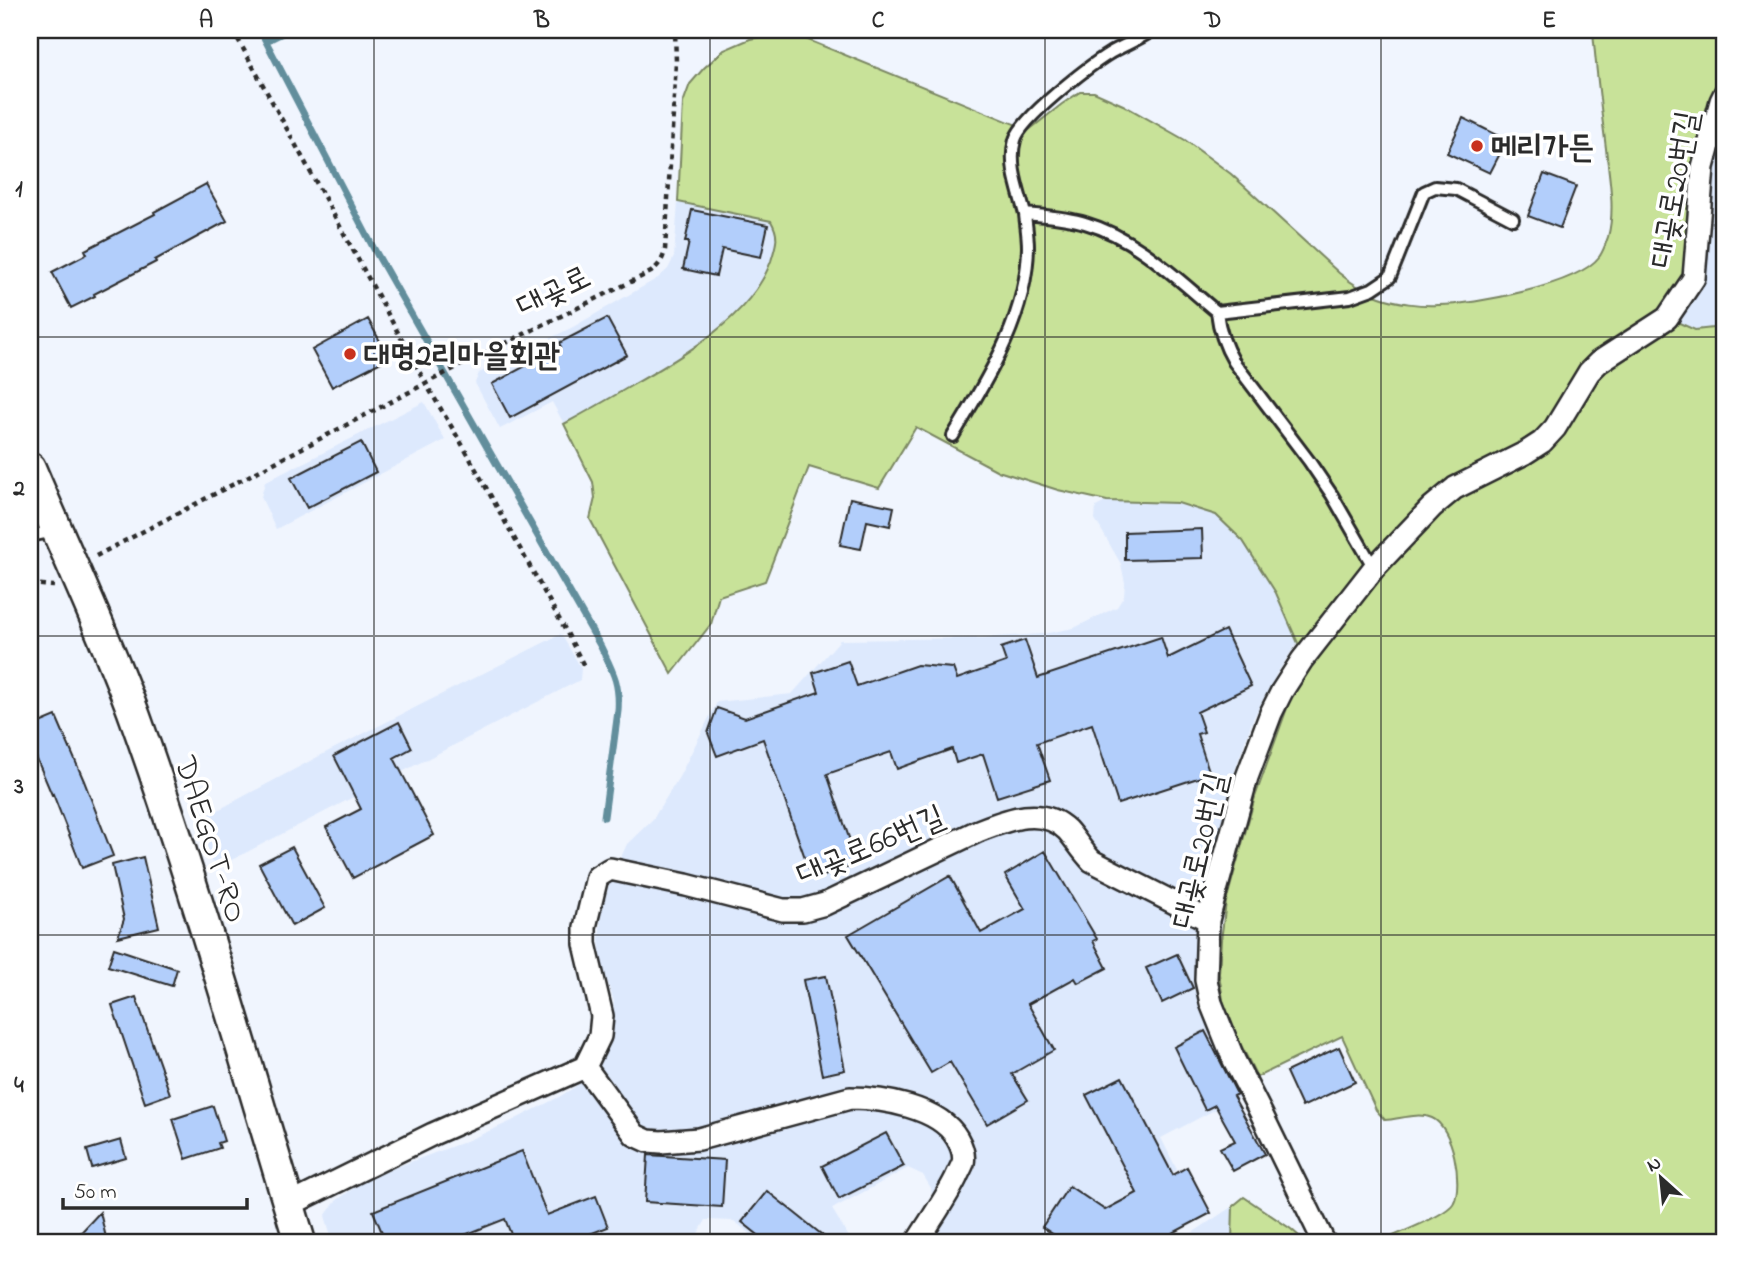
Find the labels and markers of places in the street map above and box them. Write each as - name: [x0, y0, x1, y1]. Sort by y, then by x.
- place label: 메리가든: [1491, 126, 1594, 173]
- marker: 메리가든: [1469, 138, 1485, 154]
- place label: 대명2리마을회관: [364, 334, 560, 381]
- marker: 대명2리마을회관: [342, 346, 358, 362]

